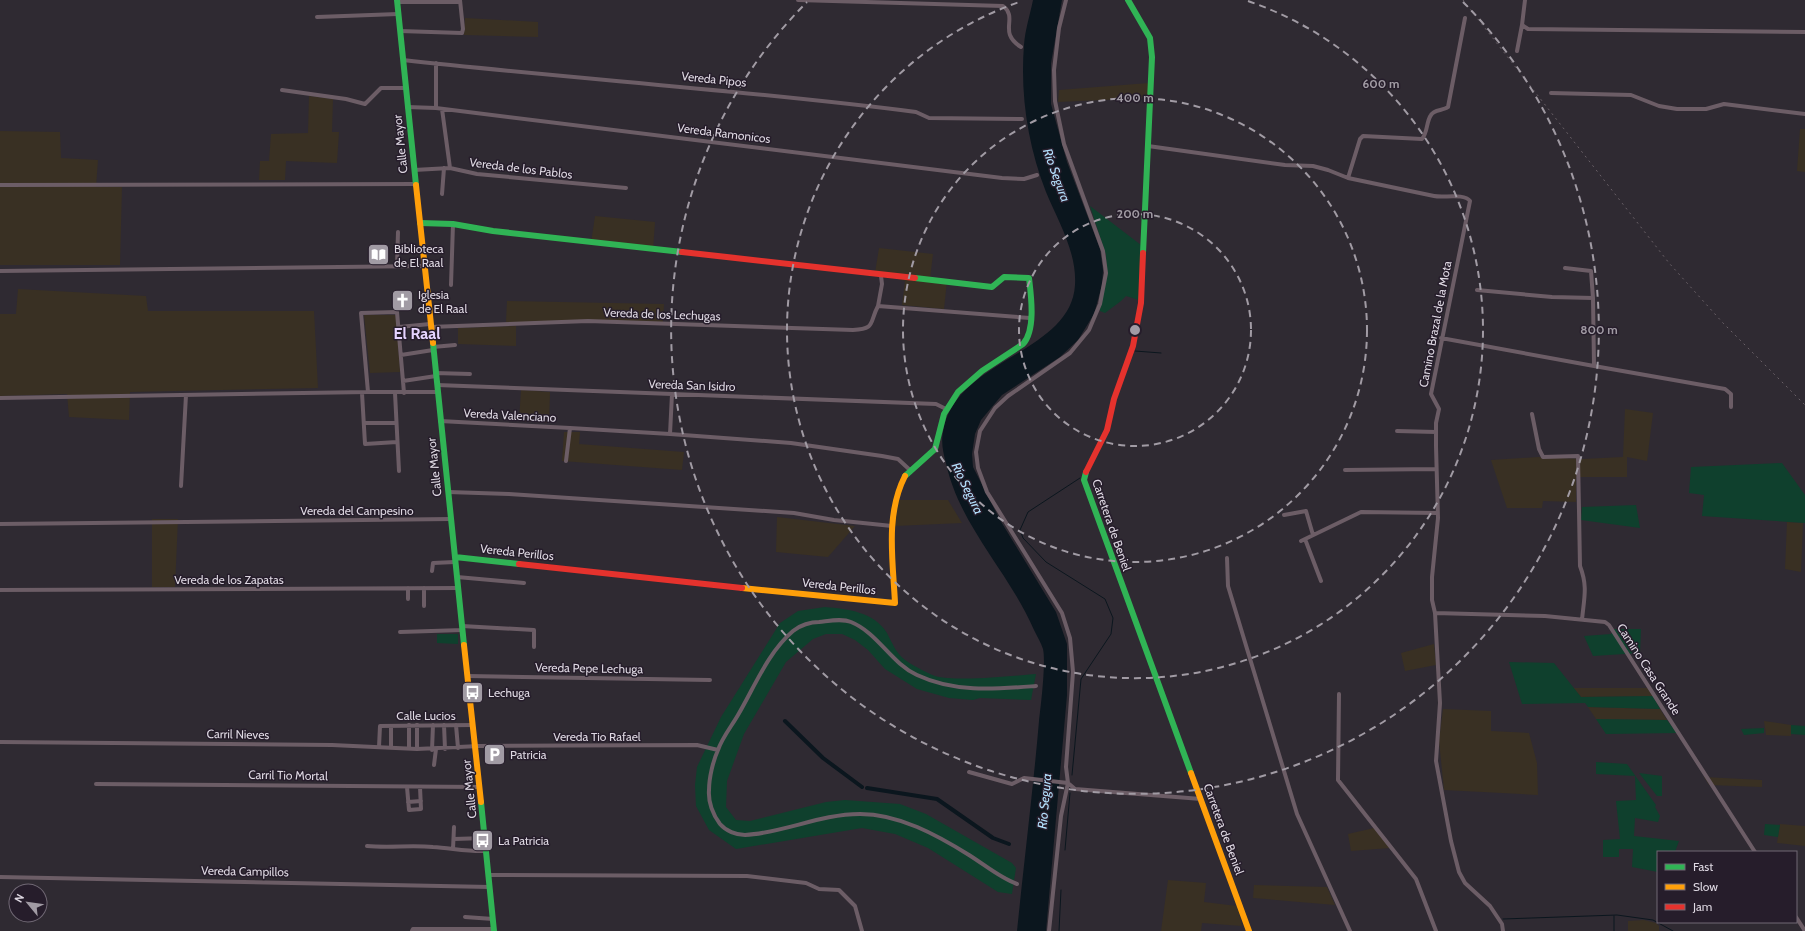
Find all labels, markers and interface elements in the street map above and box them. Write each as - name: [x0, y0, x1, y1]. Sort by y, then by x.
- street label: Vereda Pipos: [681, 68, 747, 90]
- text: 600 m: [1363, 76, 1399, 91]
- text: 400 m: [1116, 90, 1154, 105]
- street label: Calle Mayor: [389, 114, 411, 174]
- street label: Vereda Ramonicos: [676, 120, 772, 146]
- water label: Río Segura: [1040, 146, 1074, 204]
- street label: Vereda de los Pablos: [469, 154, 573, 182]
- text: 200 m: [1117, 206, 1153, 221]
- place label: Biblioteca de El Raal: [394, 241, 444, 270]
- library icon: Biblioteca de El Raal: [366, 242, 392, 268]
- street label: Camino Brazal de la Mota: [1415, 259, 1455, 388]
- place label: Iglesia de El Raal: [418, 287, 467, 316]
- church icon: Iglesia de El Raal: [390, 288, 416, 314]
- street label: Vereda de los Lechugas: [603, 304, 721, 324]
- text: 800 m: [1580, 322, 1618, 337]
- centre of rings: [1128, 323, 1142, 337]
- district label: El Raal: [394, 324, 440, 343]
- street label: Vereda San Isidro: [648, 376, 736, 394]
- street label: Vereda Valenciano: [463, 405, 557, 425]
- street label: Calle Mayor: [423, 437, 445, 497]
- water label: Río Segura: [949, 459, 987, 517]
- street label: Carretera de Beniel: [1089, 477, 1135, 573]
- street label: Vereda del Campesino: [300, 503, 414, 518]
- street label: Vereda Perillos: [479, 541, 555, 563]
- street label: Vereda de los Zapatas: [174, 572, 284, 587]
- street label: Vereda Perillos: [801, 575, 877, 597]
- street label: Camino Casa Grande: [1614, 621, 1684, 717]
- street label: Vereda Pepe Lechuga: [535, 660, 643, 676]
- bus stop icon: Lechuga: [459, 679, 485, 705]
- place label: Lechuga: [488, 685, 530, 700]
- street label: Calle Lucios: [396, 708, 456, 723]
- street label: Carril Nieves: [207, 726, 270, 742]
- street label: Vereda Tio Rafael: [553, 729, 641, 744]
- parking icon: Patricia: [482, 741, 508, 767]
- place label: Patricia: [510, 747, 547, 762]
- street label: Calle Mayor: [458, 759, 480, 819]
- street label: Carril Tio Mortal: [248, 767, 328, 783]
- water label: Río Segura: [1034, 773, 1054, 829]
- street label: Carretera de Beniel: [1201, 781, 1248, 877]
- bus stop icon: La Patricia: [470, 827, 496, 853]
- place label: La Patricia: [498, 833, 549, 848]
- legend: [1657, 851, 1797, 923]
- text: Fast: [1693, 859, 1713, 874]
- street label: Vereda Campillos: [201, 863, 289, 879]
- text: Slow: [1693, 879, 1718, 894]
- north arrow: [8, 883, 48, 923]
- text: N: [11, 891, 27, 905]
- text: Jam: [1692, 899, 1712, 914]

